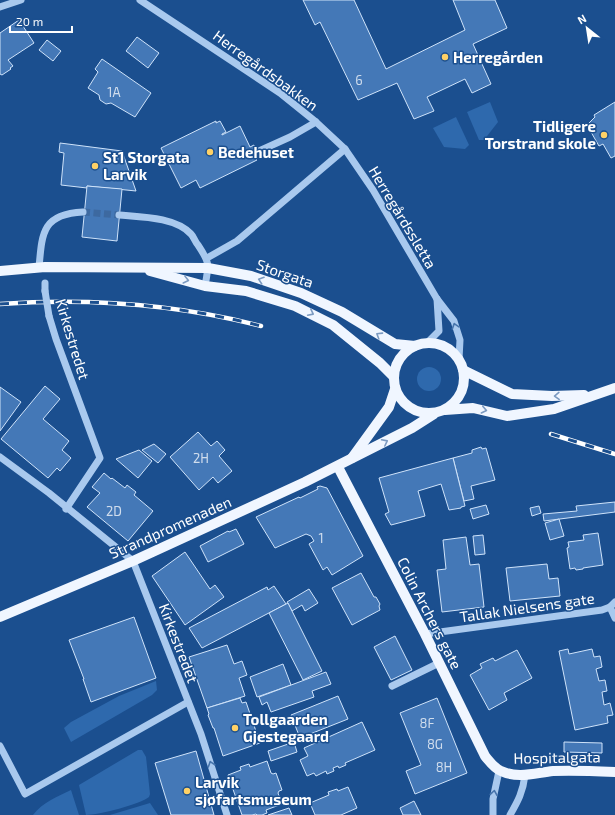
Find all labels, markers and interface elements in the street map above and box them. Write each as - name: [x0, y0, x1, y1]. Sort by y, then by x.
- scale bar: [10, 8, 72, 34]
- north arrow: [567, 8, 607, 48]
- text: N: [575, 11, 588, 27]
- text: 20 m: [16, 14, 43, 28]
- street label: Herregårdsbakken: [210, 26, 322, 114]
- place label: Herregården: [453, 48, 543, 66]
- marker: Herregården: [440, 52, 450, 62]
- house number: 6: [355, 72, 363, 88]
- house number: 1A: [107, 84, 121, 100]
- place label: Tidligere Torstrand skole: [485, 117, 596, 152]
- marker: Tidligere Torstrand skole: [599, 130, 609, 140]
- place label: Bedehuset: [218, 143, 294, 161]
- marker: Bedehuset: [205, 147, 215, 157]
- place label: St1 Storgata Larvik: [103, 148, 190, 183]
- marker: St1 Storgata Larvik: [90, 161, 100, 171]
- street label: Herregårdssletta: [365, 162, 441, 272]
- street label: Storgata: [254, 255, 316, 291]
- one-way arrow: [182, 276, 189, 284]
- one-way arrow: [258, 276, 265, 284]
- street label: Kirkestredet: [52, 296, 94, 382]
- one-way arrow: [306, 308, 314, 316]
- one-way arrow: [451, 323, 460, 330]
- one-way arrow: [376, 332, 383, 339]
- one-way arrow: [554, 392, 560, 400]
- one-way arrow: [480, 406, 487, 414]
- one-way arrow: [381, 439, 388, 447]
- house number: 2H: [193, 450, 209, 466]
- street label: Strandpromenaden: [106, 492, 234, 562]
- house number: 2D: [106, 503, 122, 519]
- house number: 1: [318, 530, 324, 546]
- street label: Colin Archers gate: [394, 554, 466, 672]
- street label: Tallak Nielsens gate: [458, 589, 596, 625]
- street label: Kirkestredet: [156, 601, 202, 686]
- place label: Tollgaarden Gjestegaard: [243, 710, 329, 745]
- house number: 8F: [420, 715, 434, 731]
- marker: Tollgaarden Gjestegaard: [230, 723, 240, 733]
- house number: 8G: [427, 736, 443, 752]
- street label: Hospitalgata: [513, 747, 601, 767]
- house number: 8H: [436, 759, 452, 775]
- one-way arrow: [207, 761, 216, 768]
- place label: Larvik sjøfartsmuseum: [195, 773, 312, 808]
- marker: Larvik sjøfartsmuseum: [182, 786, 192, 796]
- one-way arrow: [489, 790, 498, 796]

